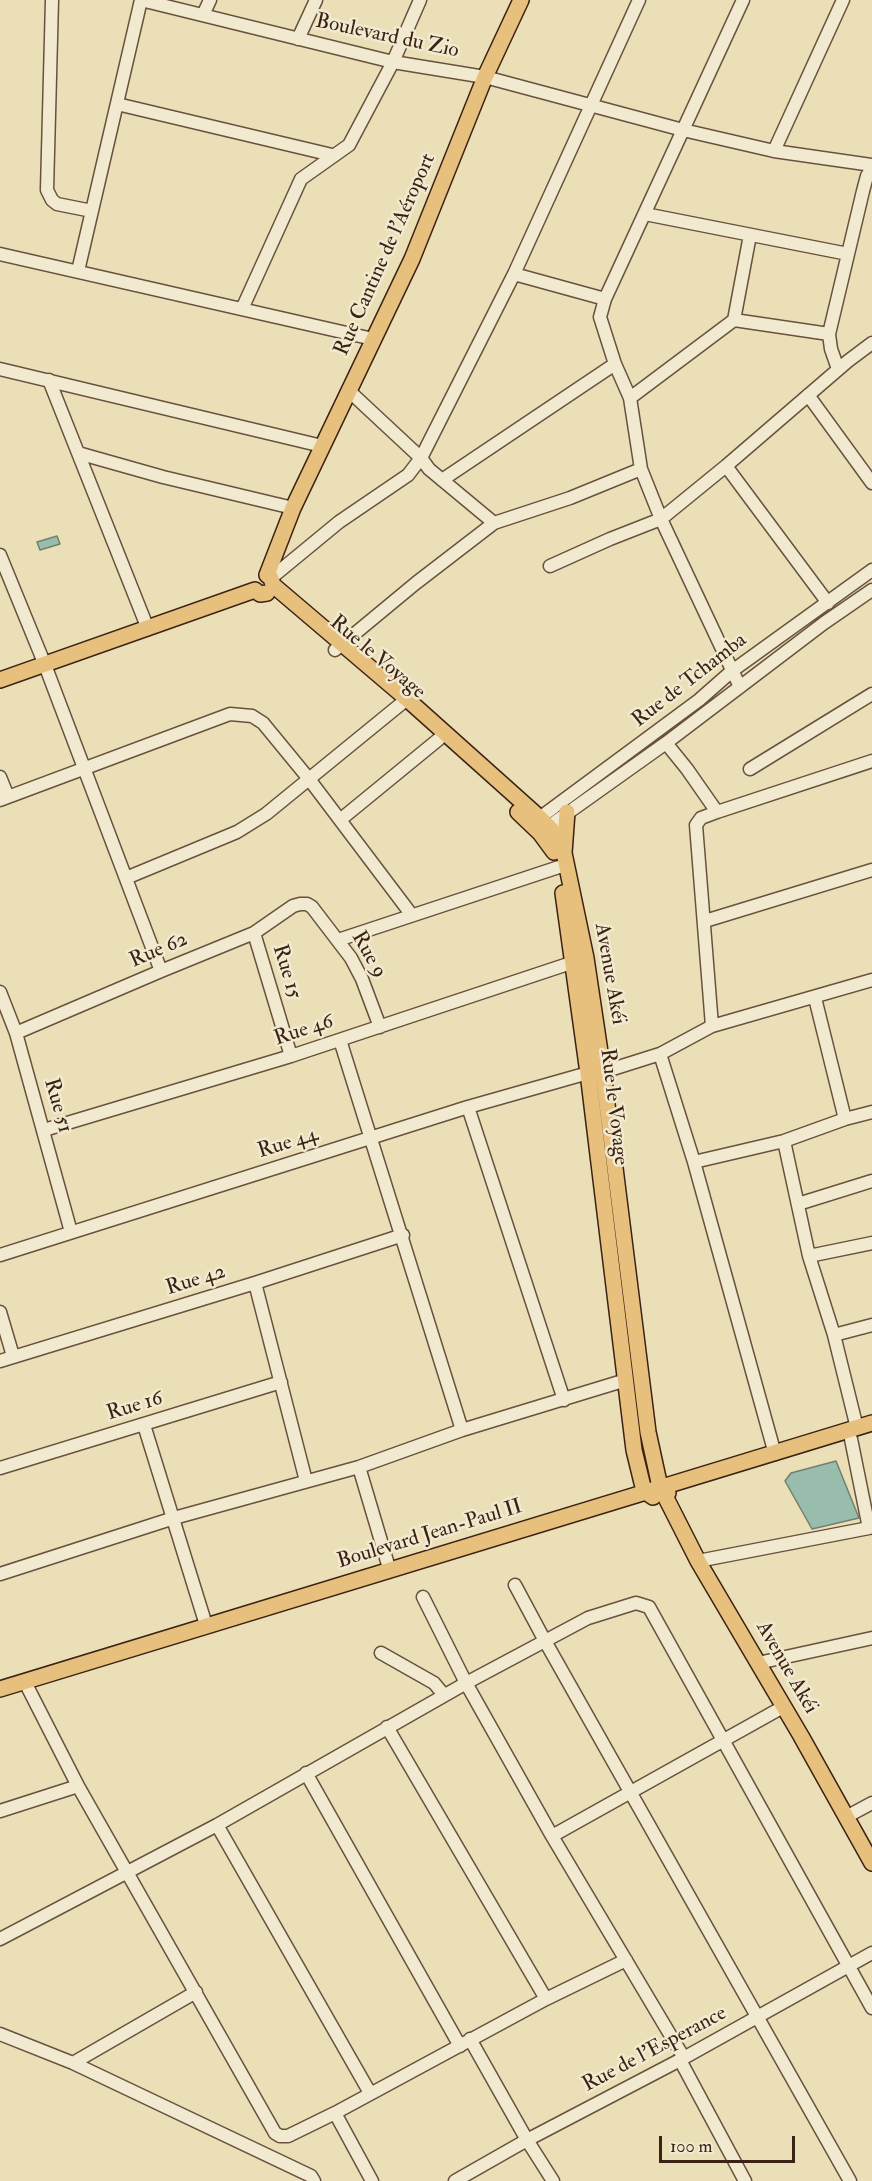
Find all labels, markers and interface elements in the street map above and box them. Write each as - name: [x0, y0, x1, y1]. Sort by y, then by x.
- street label: Boulevard du Zio: [313, 10, 461, 64]
- street label: Rue Cantine de l'Aéroport: [330, 150, 442, 360]
- street label: Rue le Voyage: [324, 611, 430, 705]
- street label: Rue de Tchamba: [628, 628, 752, 734]
- street label: Avenue Akéi: [588, 921, 630, 1027]
- street label: Rue 9: [345, 927, 391, 983]
- street label: Rue 62: [126, 928, 192, 974]
- street label: Rue 15: [266, 942, 306, 1002]
- street label: Rue 46: [271, 1010, 337, 1052]
- street label: Rue le Voyage: [593, 1047, 633, 1167]
- street label: Rue 51: [37, 1076, 77, 1136]
- street label: Rue 44: [255, 1123, 321, 1165]
- street label: Rue 42: [163, 1260, 229, 1302]
- street label: Rue 16: [104, 1387, 166, 1427]
- street label: Boulevard Jean-Paul II: [334, 1495, 526, 1575]
- street label: Avenue Akéi: [749, 1617, 823, 1719]
- street label: Rue de l'Esperance: [579, 2001, 731, 2099]
- scale bar: [662, 2124, 798, 2162]
- text: 100 m: [670, 2135, 713, 2158]

